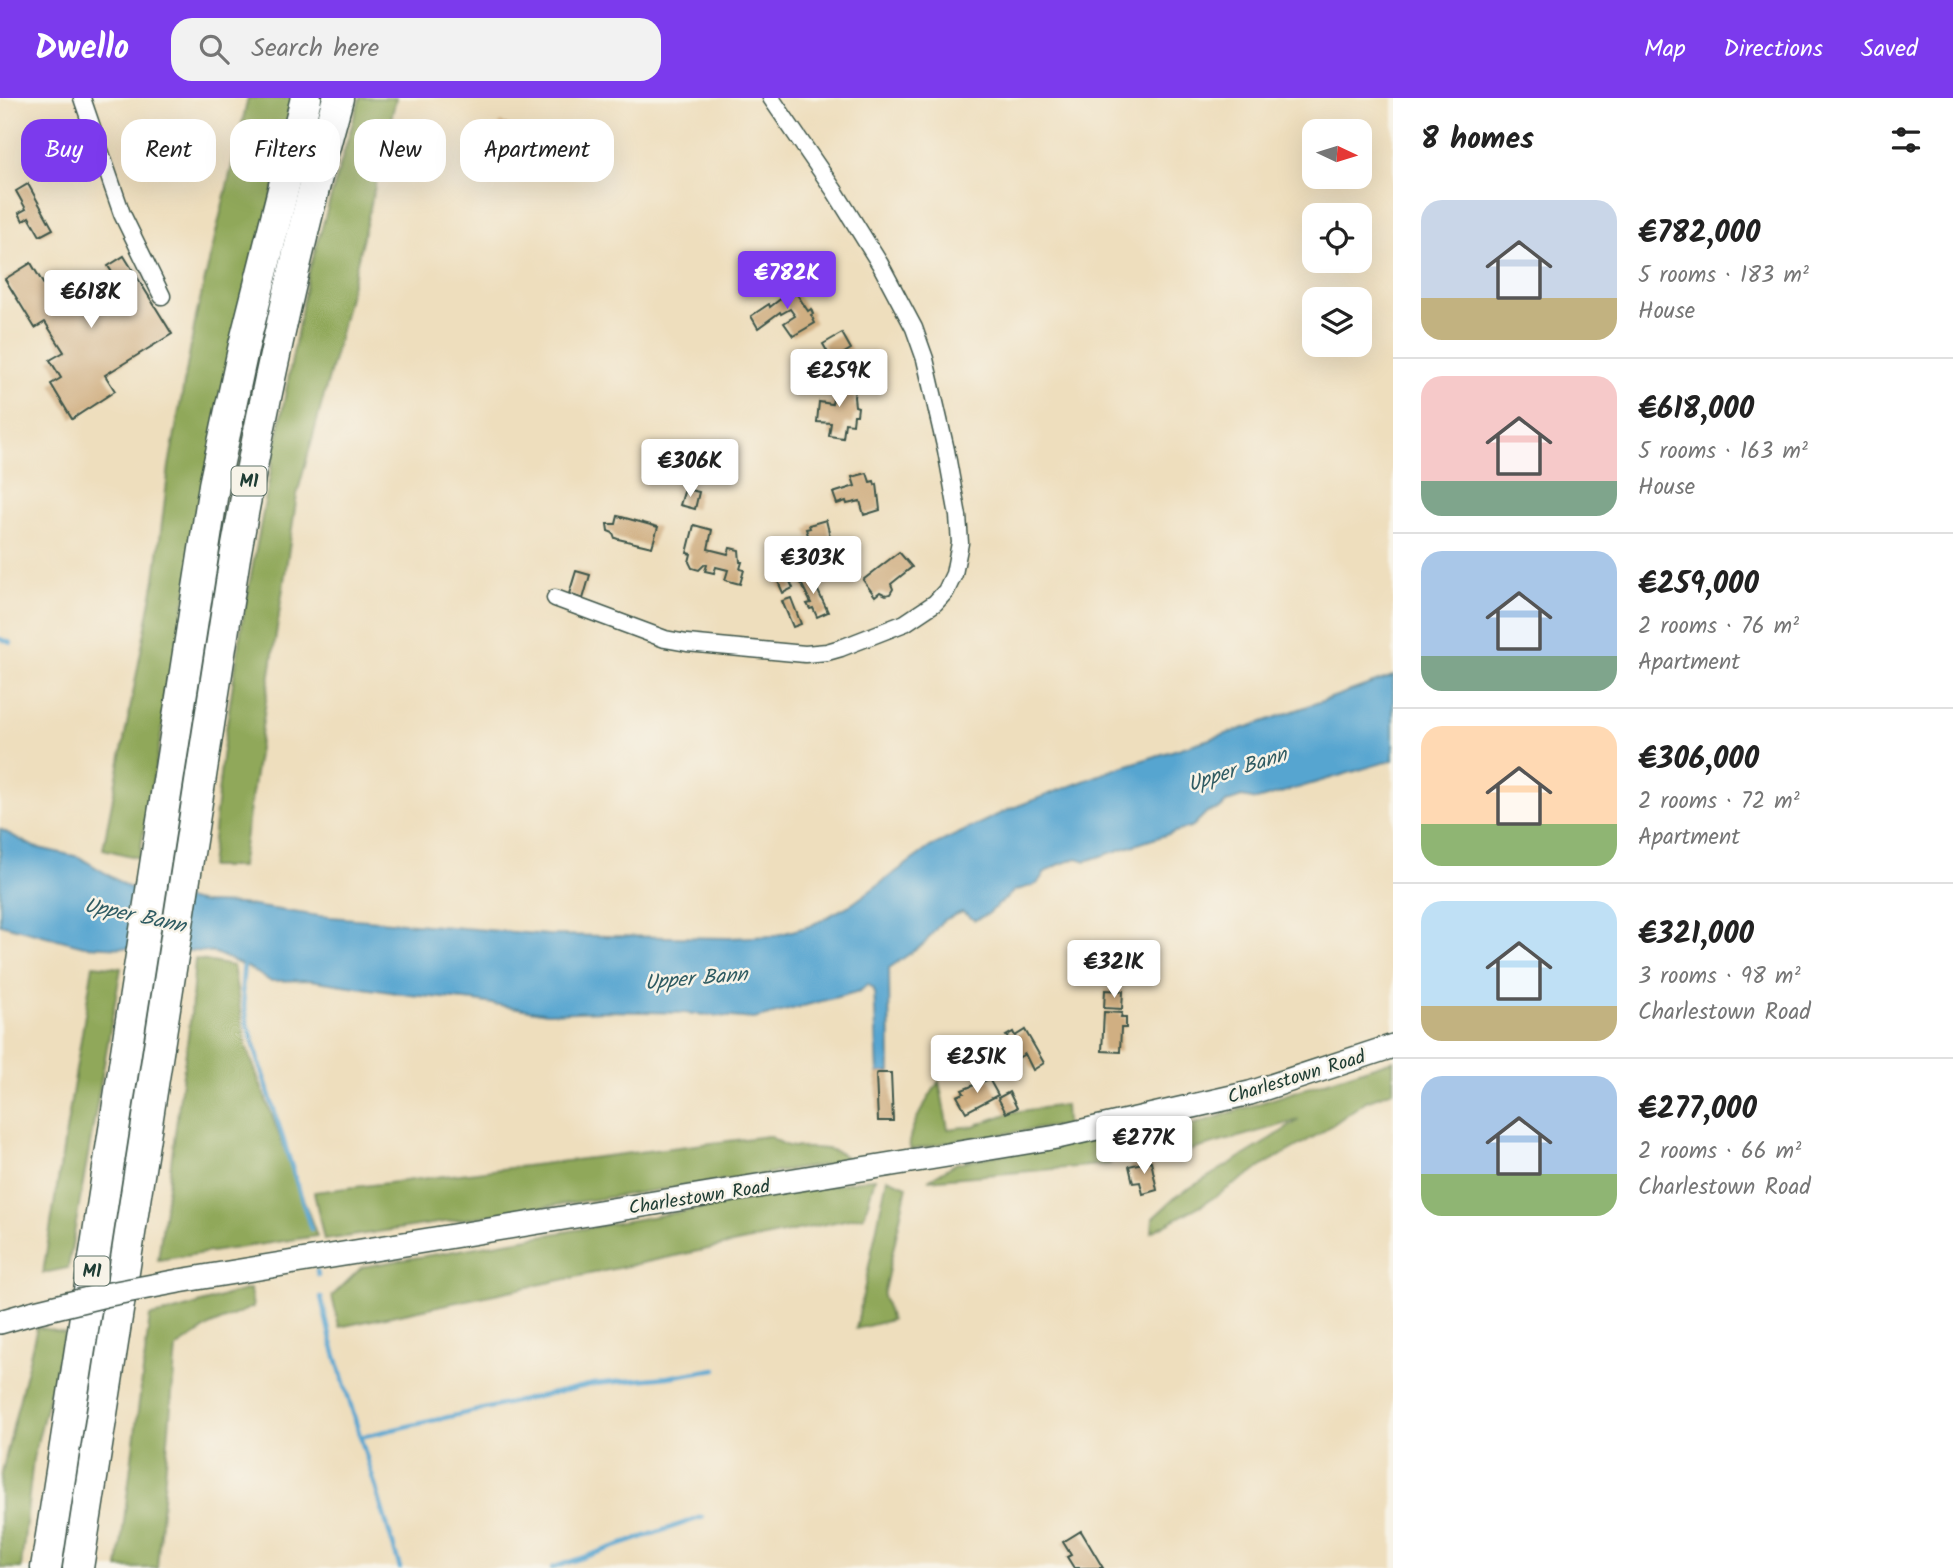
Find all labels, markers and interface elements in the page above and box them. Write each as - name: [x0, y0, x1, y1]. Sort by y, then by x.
- search box: [171, 18, 661, 81]
- text: Dwello: [35, 23, 129, 76]
- text: Search here: [251, 28, 379, 70]
- icon: search: [195, 30, 233, 68]
- text: Map: [1644, 30, 1686, 69]
- text: Directions: [1724, 30, 1823, 69]
- text: Saved: [1861, 30, 1918, 69]
- text: 8 homes: [1421, 116, 1534, 164]
- chip: Buy: [21, 119, 107, 182]
- chip: Rent: [121, 119, 216, 182]
- chip: Filters: [230, 119, 340, 182]
- chip: New: [354, 119, 446, 182]
- chip: Apartment: [460, 119, 614, 182]
- north arrow: [1302, 119, 1372, 189]
- map controls: [1302, 119, 1372, 357]
- icon: filters: [1887, 121, 1925, 159]
- button: locate: [1302, 203, 1372, 273]
- text: €782,000: [1638, 210, 1760, 258]
- icon: home: [1477, 228, 1561, 312]
- pin: €782K: [738, 252, 836, 311]
- text: €782K: [754, 256, 820, 292]
- text: 5 rooms · 183 m²: [1638, 258, 1809, 294]
- pin: €618K: [42, 271, 140, 330]
- text: €618K: [60, 275, 122, 311]
- button: layers: [1302, 287, 1372, 357]
- text: House: [1638, 294, 1695, 330]
- pin: €259K: [790, 350, 888, 409]
- text: €259K: [806, 354, 872, 390]
- text: €618,000: [1638, 386, 1754, 434]
- icon: home: [1477, 404, 1561, 488]
- text: 5 rooms · 163 m²: [1638, 434, 1808, 470]
- pin: €306K: [641, 440, 739, 499]
- text: €306K: [657, 444, 723, 480]
- road number: M1: [232, 466, 266, 496]
- text: House: [1638, 470, 1695, 506]
- pin: €303K: [764, 536, 862, 596]
- text: €303K: [780, 541, 846, 577]
- text: €259,000: [1638, 561, 1759, 609]
- icon: home: [1477, 579, 1561, 663]
- text: 2 rooms · 76 m²: [1638, 609, 1799, 645]
- text: Apartment: [1638, 645, 1740, 681]
- text: €306,000: [1638, 736, 1759, 784]
- water label: Upper Bann: [1183, 738, 1293, 802]
- icon: home: [1477, 754, 1561, 838]
- text: 2 rooms · 72 m²: [1638, 784, 1800, 820]
- text: Apartment: [1638, 820, 1740, 856]
- water label: Upper Bann: [81, 890, 190, 944]
- text: €321,000: [1638, 911, 1754, 959]
- icon: home: [1477, 929, 1561, 1013]
- pin: €321K: [1065, 940, 1163, 1000]
- text: €321K: [1083, 945, 1145, 981]
- water label: Upper Bann: [643, 958, 751, 1000]
- text: 3 rooms · 98 m²: [1638, 959, 1801, 995]
- text: Charlestown Road: [1638, 995, 1811, 1031]
- pin: €251K: [928, 1035, 1026, 1095]
- text: €251K: [947, 1040, 1007, 1076]
- street label: Charlestown Road: [1224, 1043, 1370, 1113]
- text: €277,000: [1638, 1086, 1757, 1134]
- icon: home: [1477, 1104, 1561, 1188]
- pin: €277K: [1095, 1116, 1193, 1176]
- text: €277K: [1112, 1121, 1176, 1157]
- text: 2 rooms · 66 m²: [1638, 1134, 1801, 1170]
- text: Charlestown Road: [1638, 1170, 1811, 1206]
- street label: Charlestown Road: [627, 1172, 773, 1224]
- road number: M1: [74, 1256, 110, 1286]

